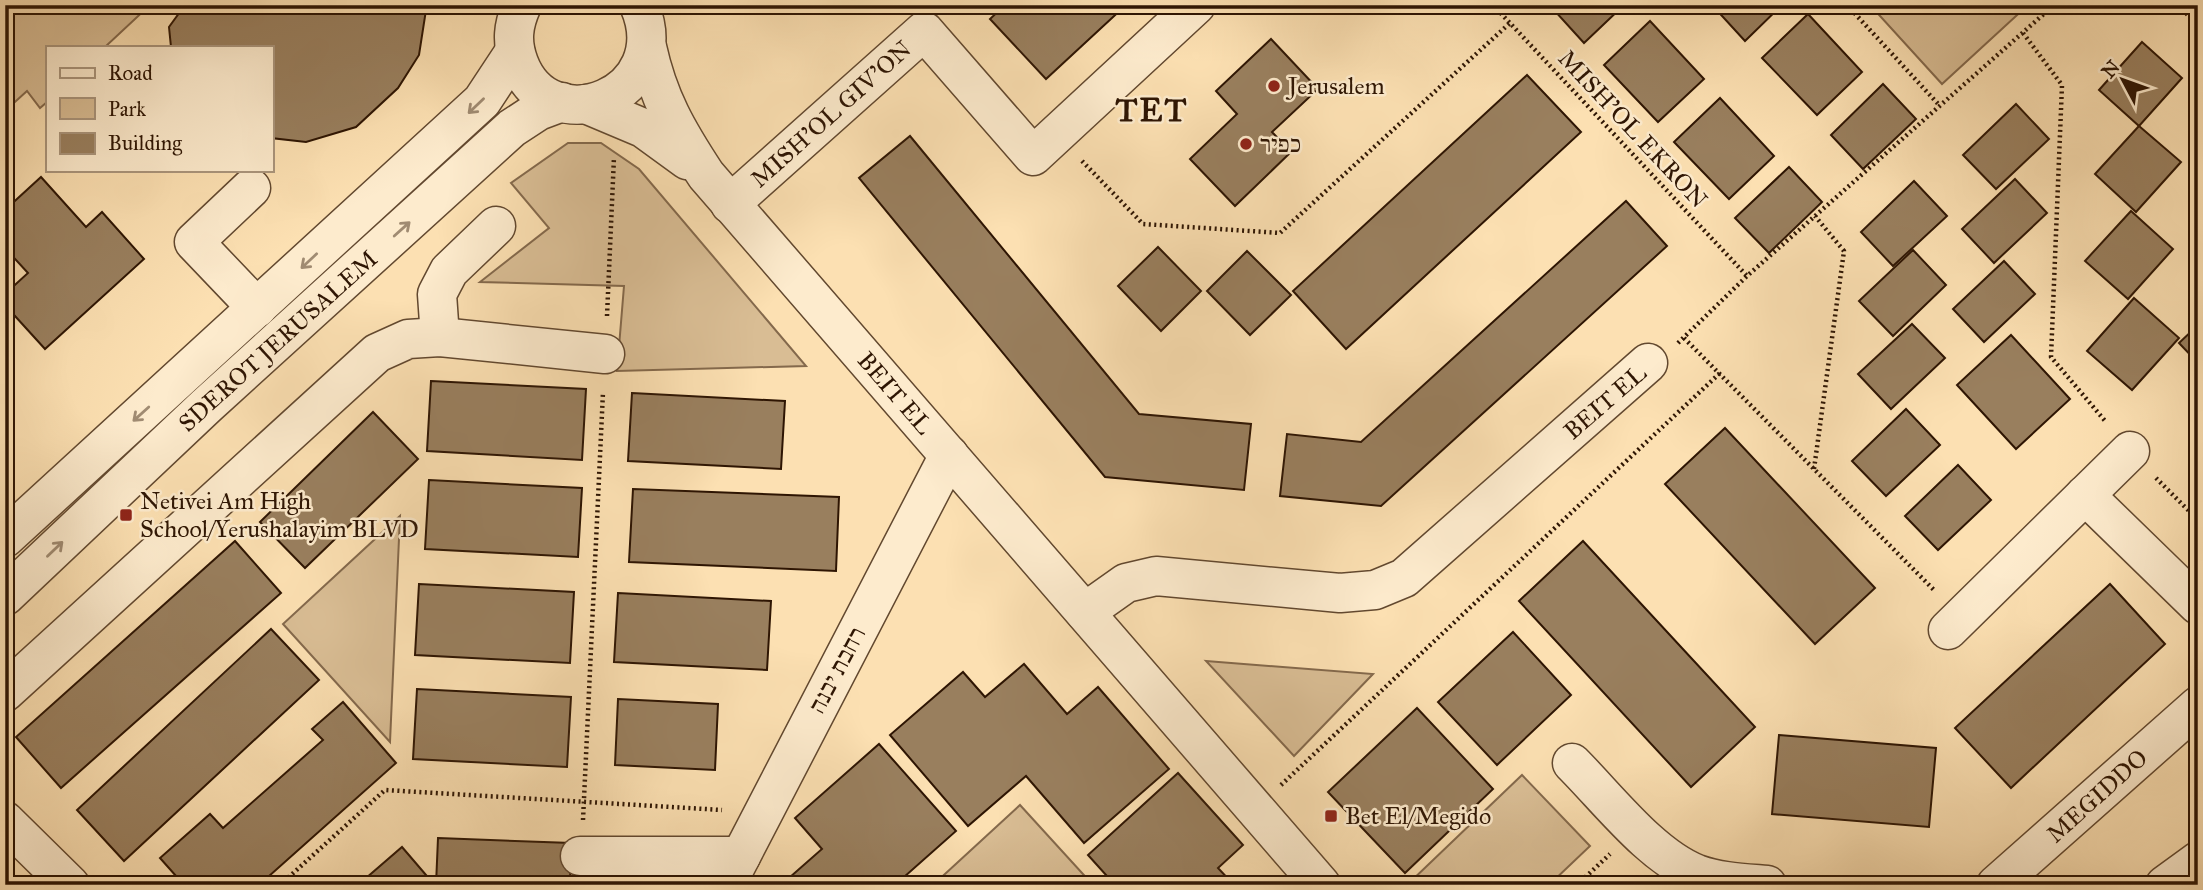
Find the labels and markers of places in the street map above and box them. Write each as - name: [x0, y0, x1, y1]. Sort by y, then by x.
- place label: Jerusalem: [1285, 71, 1385, 101]
- marker: Jerusalem: [1266, 78, 1282, 94]
- place label: כפיר: [1260, 129, 1301, 159]
- marker: כפיר: [1238, 136, 1254, 152]
- place label: Netivei Am High School/Yerushalayim BLVD: [140, 486, 419, 544]
- marker: Netivei Am High School/Yerushalayim BLVD: [118, 507, 134, 523]
- place label: Bet El/Megido: [1345, 801, 1491, 831]
- marker: Bet El/Megido: [1323, 808, 1339, 824]

